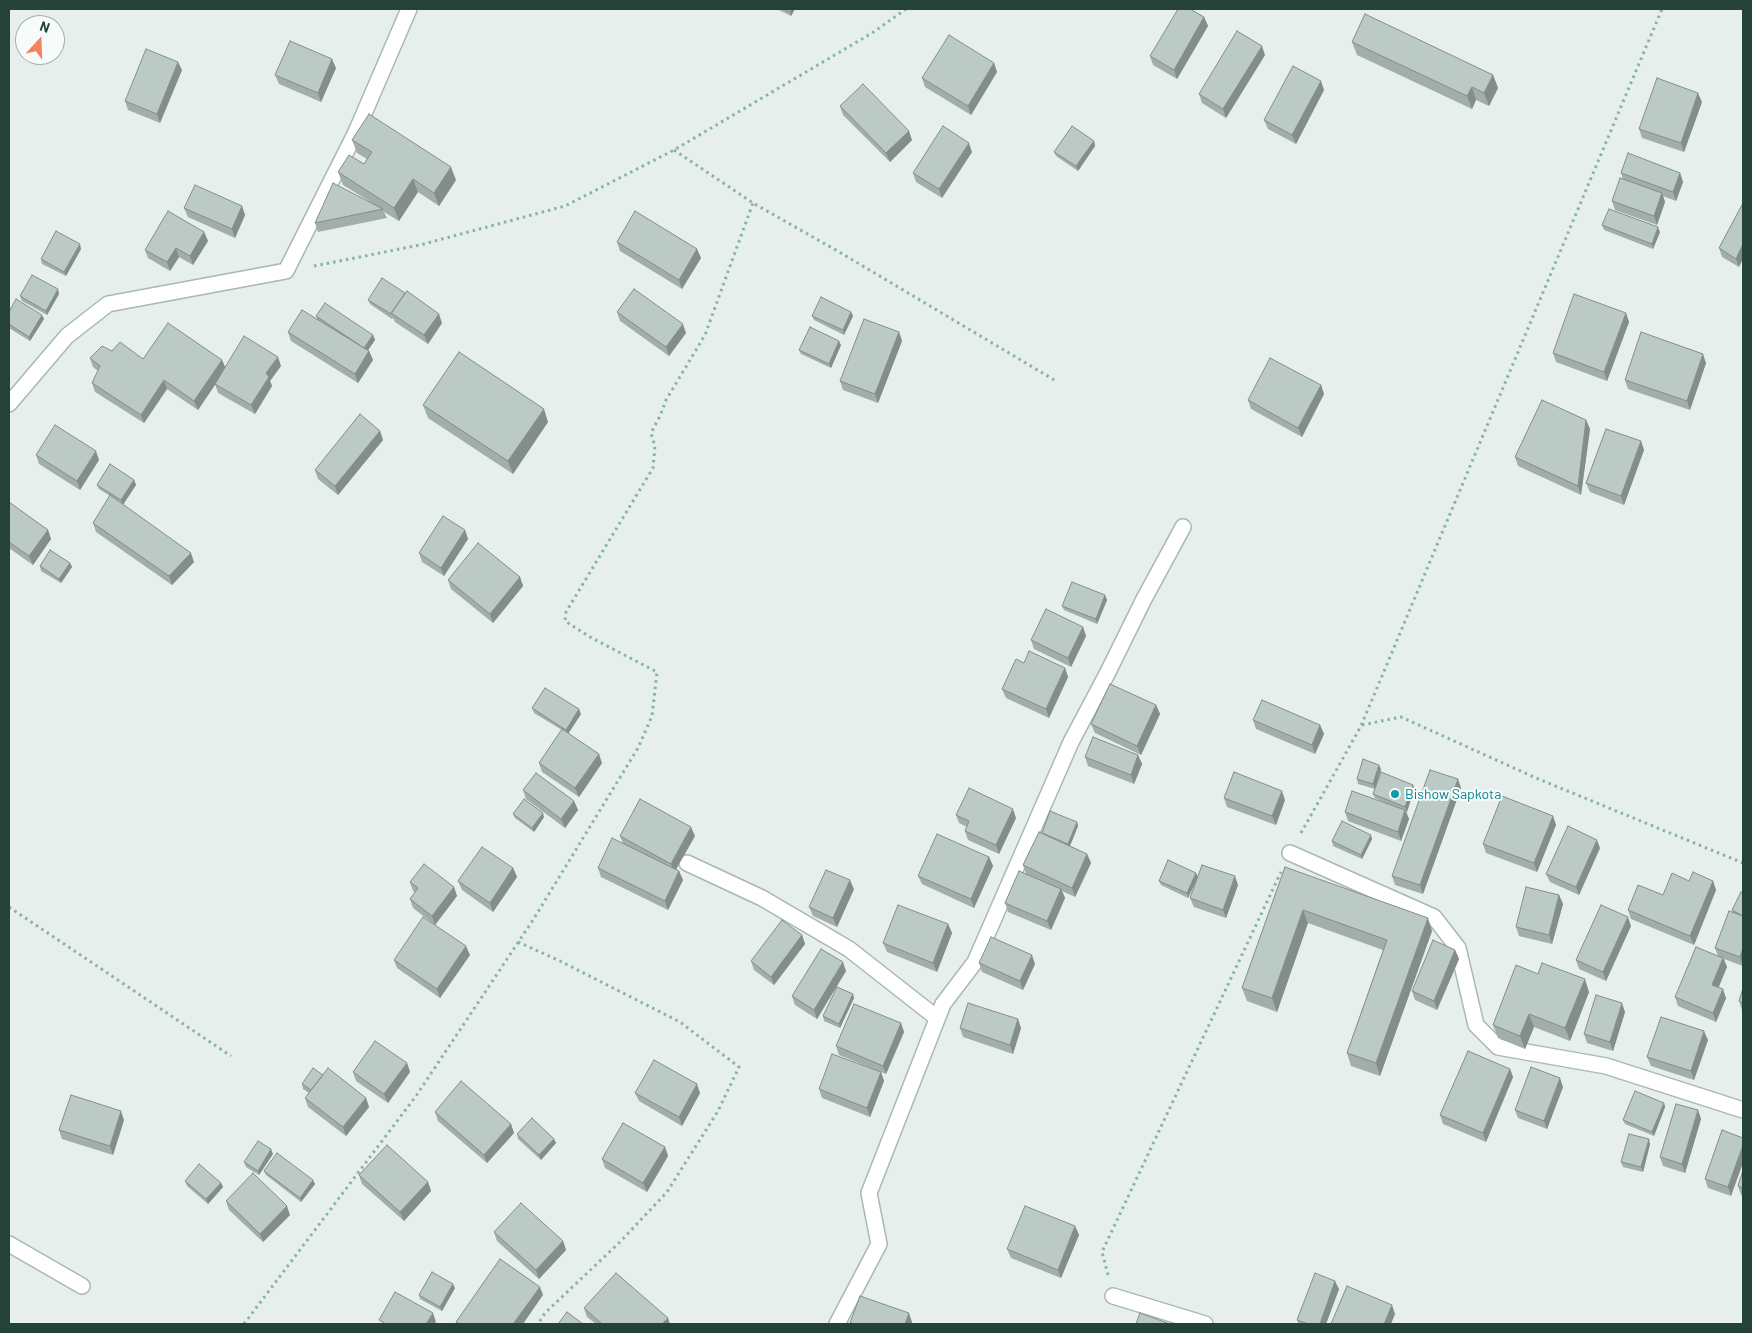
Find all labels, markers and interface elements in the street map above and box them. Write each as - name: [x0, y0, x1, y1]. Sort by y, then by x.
- north arrow: [15, 15, 65, 65]
- text: N: [38, 17, 52, 36]
- place label: Bishow Sapkota: [1405, 786, 1501, 802]
- marker: Bishow Sapkota: [1389, 788, 1401, 800]

